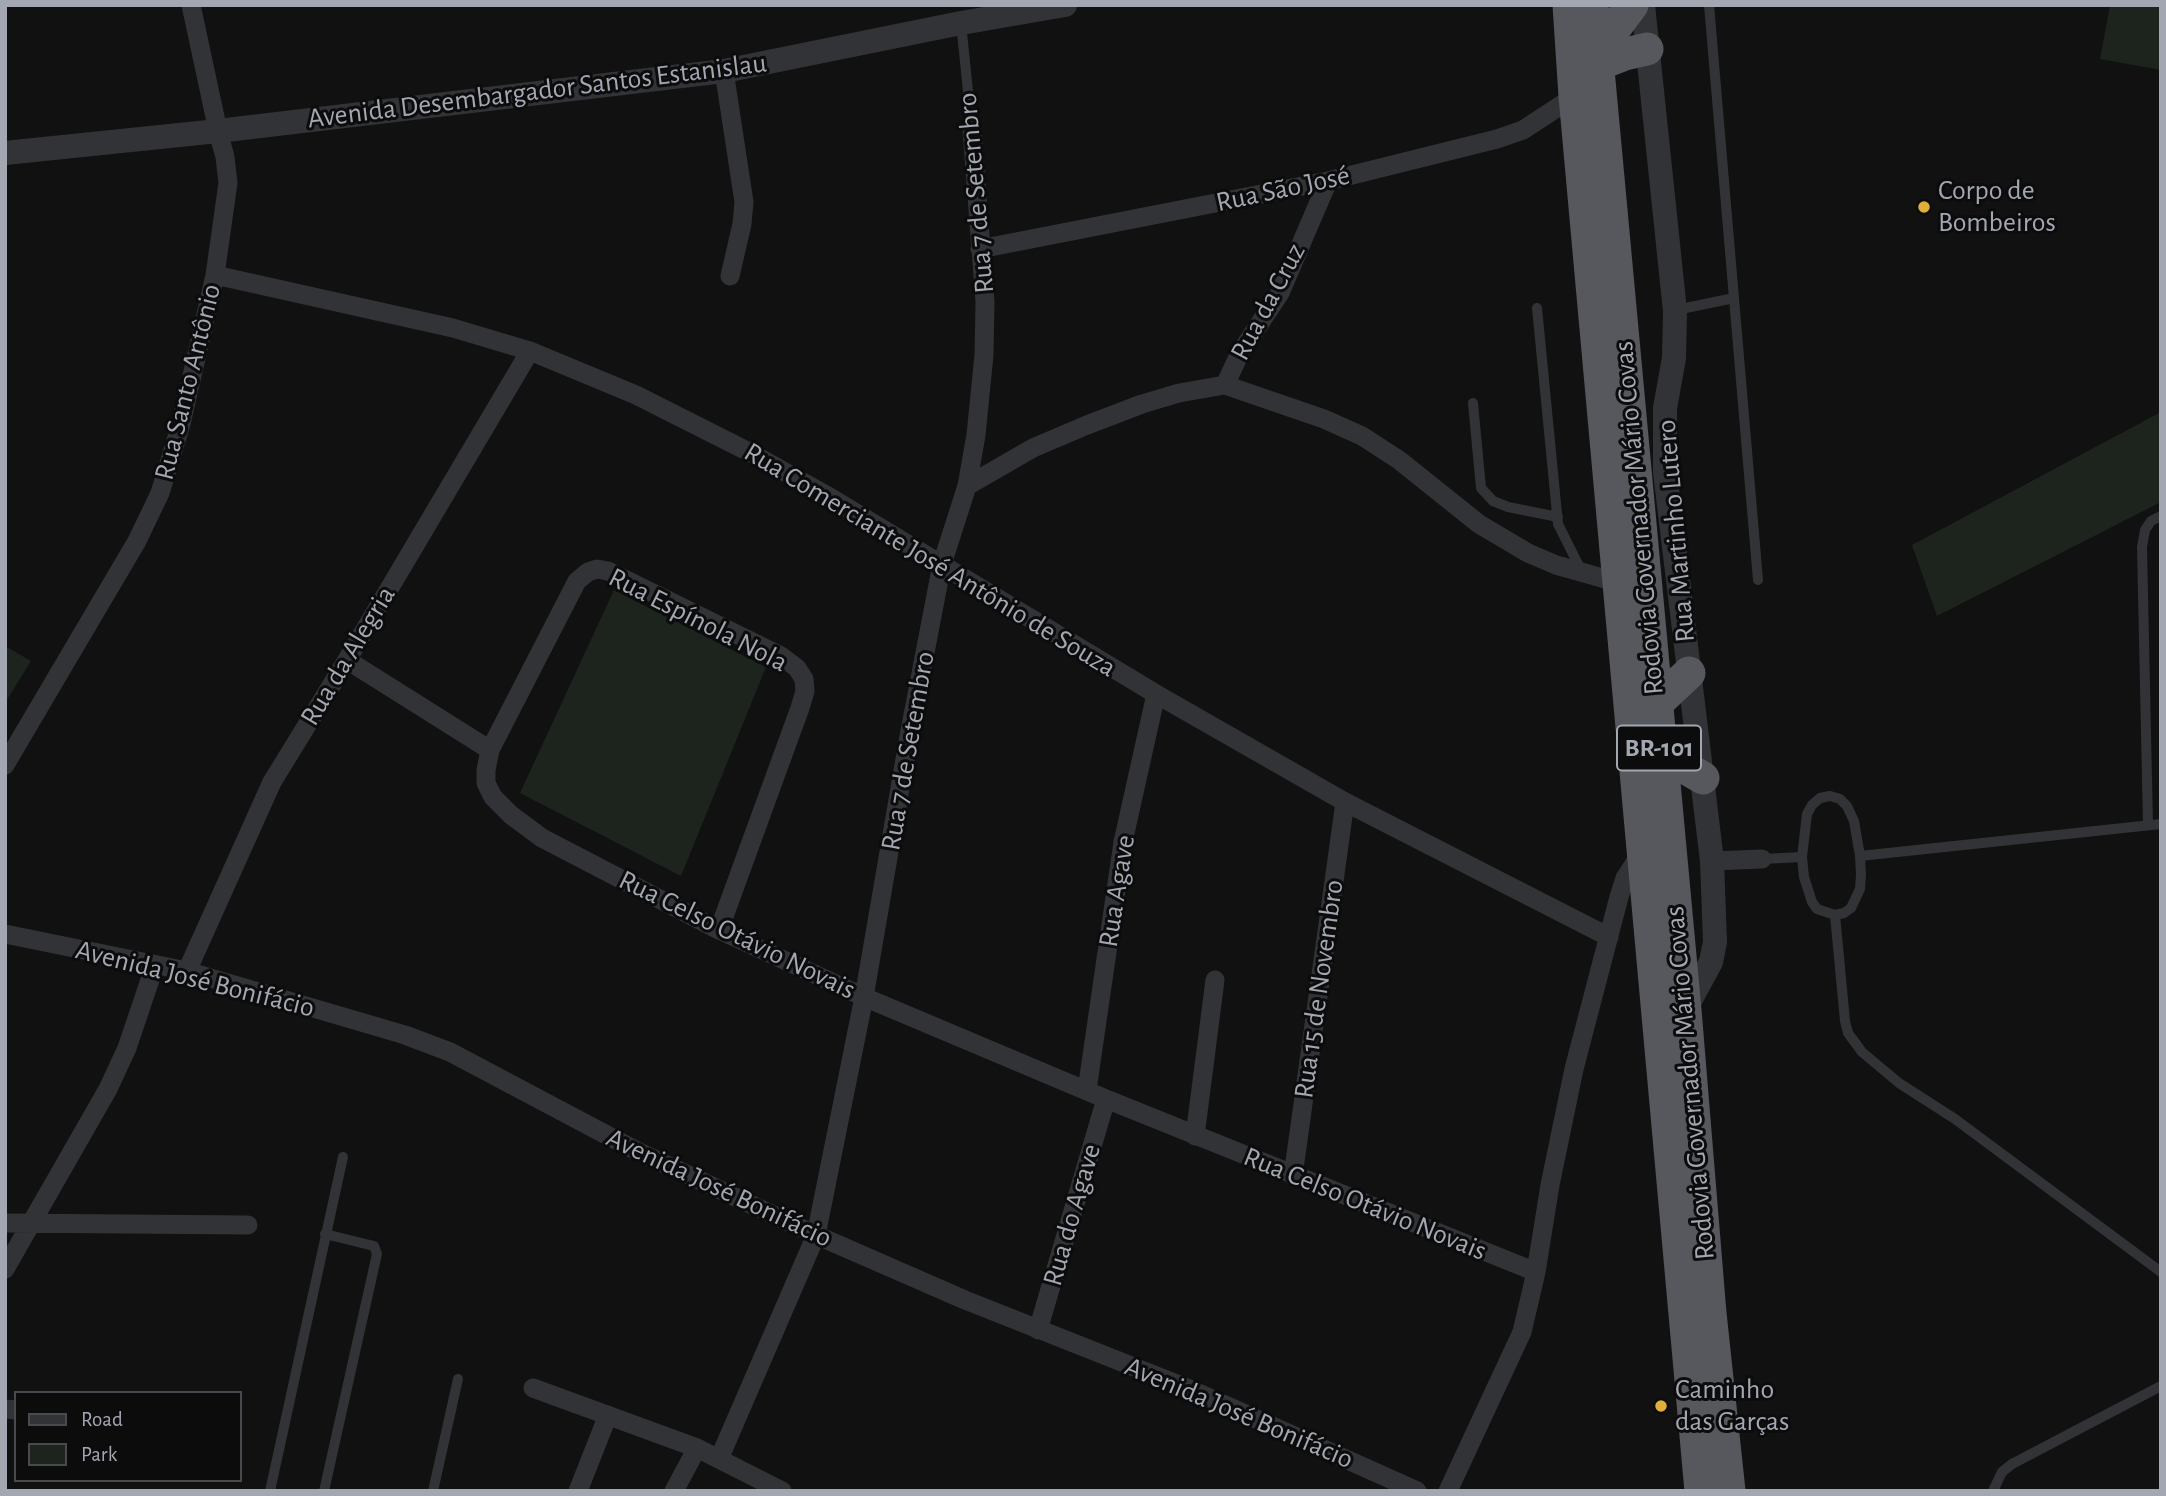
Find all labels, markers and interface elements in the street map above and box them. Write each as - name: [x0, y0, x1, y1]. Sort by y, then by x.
- street label: Avenida Desembargador Santos Estanislau: [306, 46, 768, 136]
- street label: Rua 7 de Setembro: [950, 91, 1002, 295]
- street label: Rua São José: [1213, 158, 1353, 220]
- place label: Corpo de Bombeiros: [1938, 174, 2056, 240]
- marker: Corpo de Bombeiros: [1916, 199, 1932, 215]
- street label: Rua da Cruz: [1223, 238, 1313, 366]
- street label: Rua Santo Antônio: [147, 281, 229, 483]
- street label: Rodovia Governador Mário Covas: [1607, 340, 1671, 696]
- street label: Rua Martinho Lutero: [1650, 418, 1702, 644]
- street label: Rua Comerciante José Antônio de Souza: [738, 435, 1122, 685]
- street label: Rua Espínola Nola: [603, 560, 793, 680]
- street label: Rua da Alegria: [293, 580, 403, 732]
- street label: Rua 7 de Setembro: [874, 649, 942, 853]
- road number: BR-101: [1617, 726, 1701, 770]
- street label: Rua Agave: [1092, 832, 1142, 950]
- street label: Rua Celso Otávio Novais: [613, 863, 861, 1007]
- street label: Rua 15 de Novembro: [1287, 878, 1351, 1100]
- street label: Rodovia Governador Mário Covas: [1658, 905, 1722, 1261]
- street label: Avenida José Bonifácio: [72, 933, 318, 1025]
- street label: Avenida José Bonifácio: [601, 1121, 837, 1255]
- street label: Rua do Agave: [1036, 1140, 1108, 1290]
- street label: Rua Celso Otávio Novais: [1239, 1140, 1491, 1268]
- street label: Avenida José Bonifácio: [1120, 1350, 1358, 1476]
- place label: Caminho das Garças: [1675, 1373, 1789, 1439]
- legend: [14, 1391, 242, 1482]
- marker: Caminho das Garças: [1653, 1398, 1669, 1414]
- text: Road: [81, 1409, 123, 1430]
- text: Park: [81, 1444, 117, 1465]

